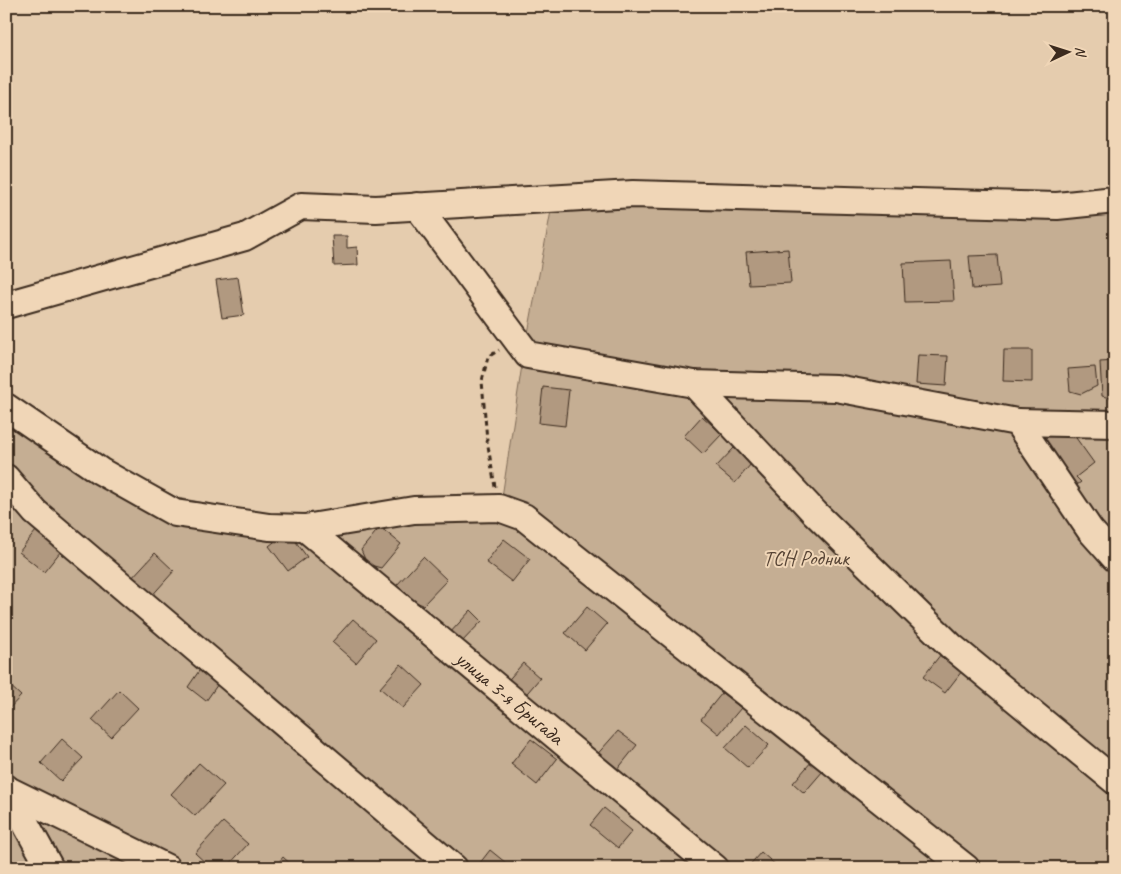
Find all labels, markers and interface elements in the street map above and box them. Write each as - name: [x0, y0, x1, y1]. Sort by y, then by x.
- north arrow: [1044, 28, 1094, 78]
- text: N: [1072, 46, 1089, 58]
- park label: ТСН Родник: [763, 545, 850, 571]
- street label: улица 3-я Бригада: [449, 644, 571, 751]

